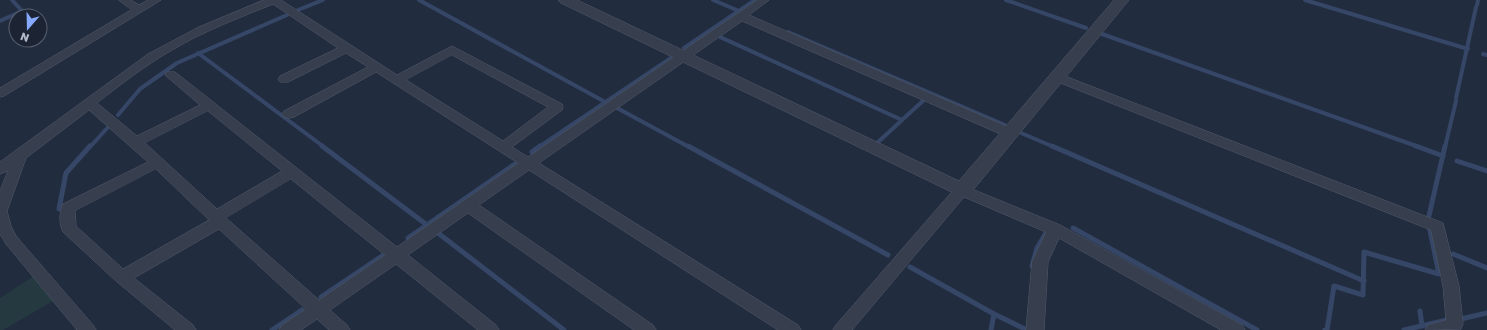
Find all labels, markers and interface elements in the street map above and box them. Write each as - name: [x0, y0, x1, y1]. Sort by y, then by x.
- north arrow: [8, 8, 48, 48]
- text: N: [18, 30, 31, 45]

